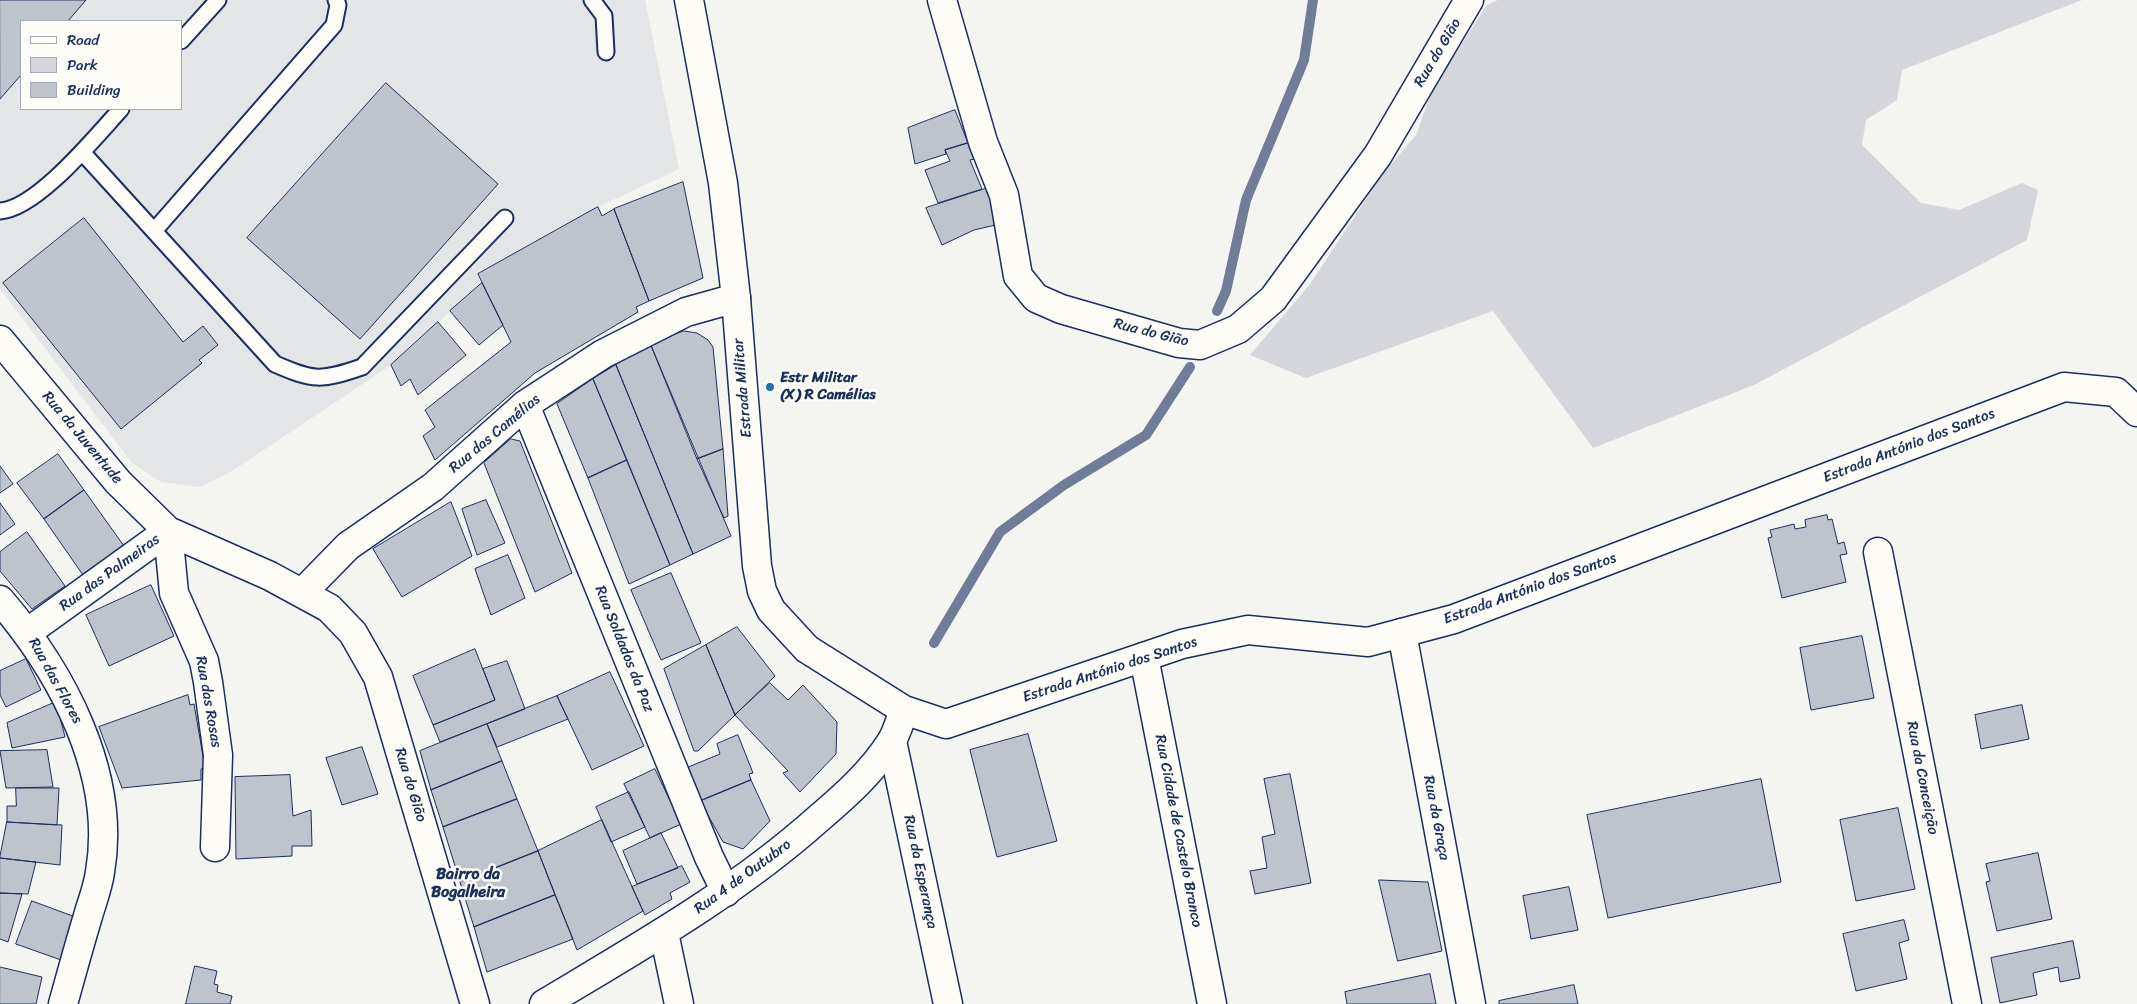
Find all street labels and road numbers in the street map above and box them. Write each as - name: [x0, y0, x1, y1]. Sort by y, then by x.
- street label: Rua do Gião: [1411, 16, 1465, 90]
- street label: Rua do Gião: [1112, 315, 1190, 351]
- street label: Estrada Militar: [730, 337, 756, 439]
- street label: Rua da Juventude: [38, 388, 126, 488]
- street label: Rua das Camélias: [446, 391, 544, 477]
- street label: Estrada António dos Santos: [1821, 405, 1997, 487]
- street label: Rua das Palmeiras: [56, 531, 164, 615]
- street label: Estrada António dos Santos: [1441, 549, 1619, 629]
- street label: Rua Soldados da Paz: [590, 583, 658, 715]
- street label: Estrada António dos Santos: [1020, 633, 1200, 707]
- street label: Rua das Flores: [24, 635, 86, 727]
- street label: Rua das Rosas: [191, 655, 225, 749]
- street label: Rua da Conceição: [1902, 720, 1942, 836]
- street label: Rua Cidade de Castelo Branco: [1150, 733, 1206, 929]
- street label: Rua do Gião: [390, 746, 430, 824]
- street label: Rua da Graça: [1419, 774, 1453, 862]
- street label: Rua da Esperança: [899, 814, 941, 930]
- street label: Rua 4 de Outubro: [691, 836, 795, 918]

